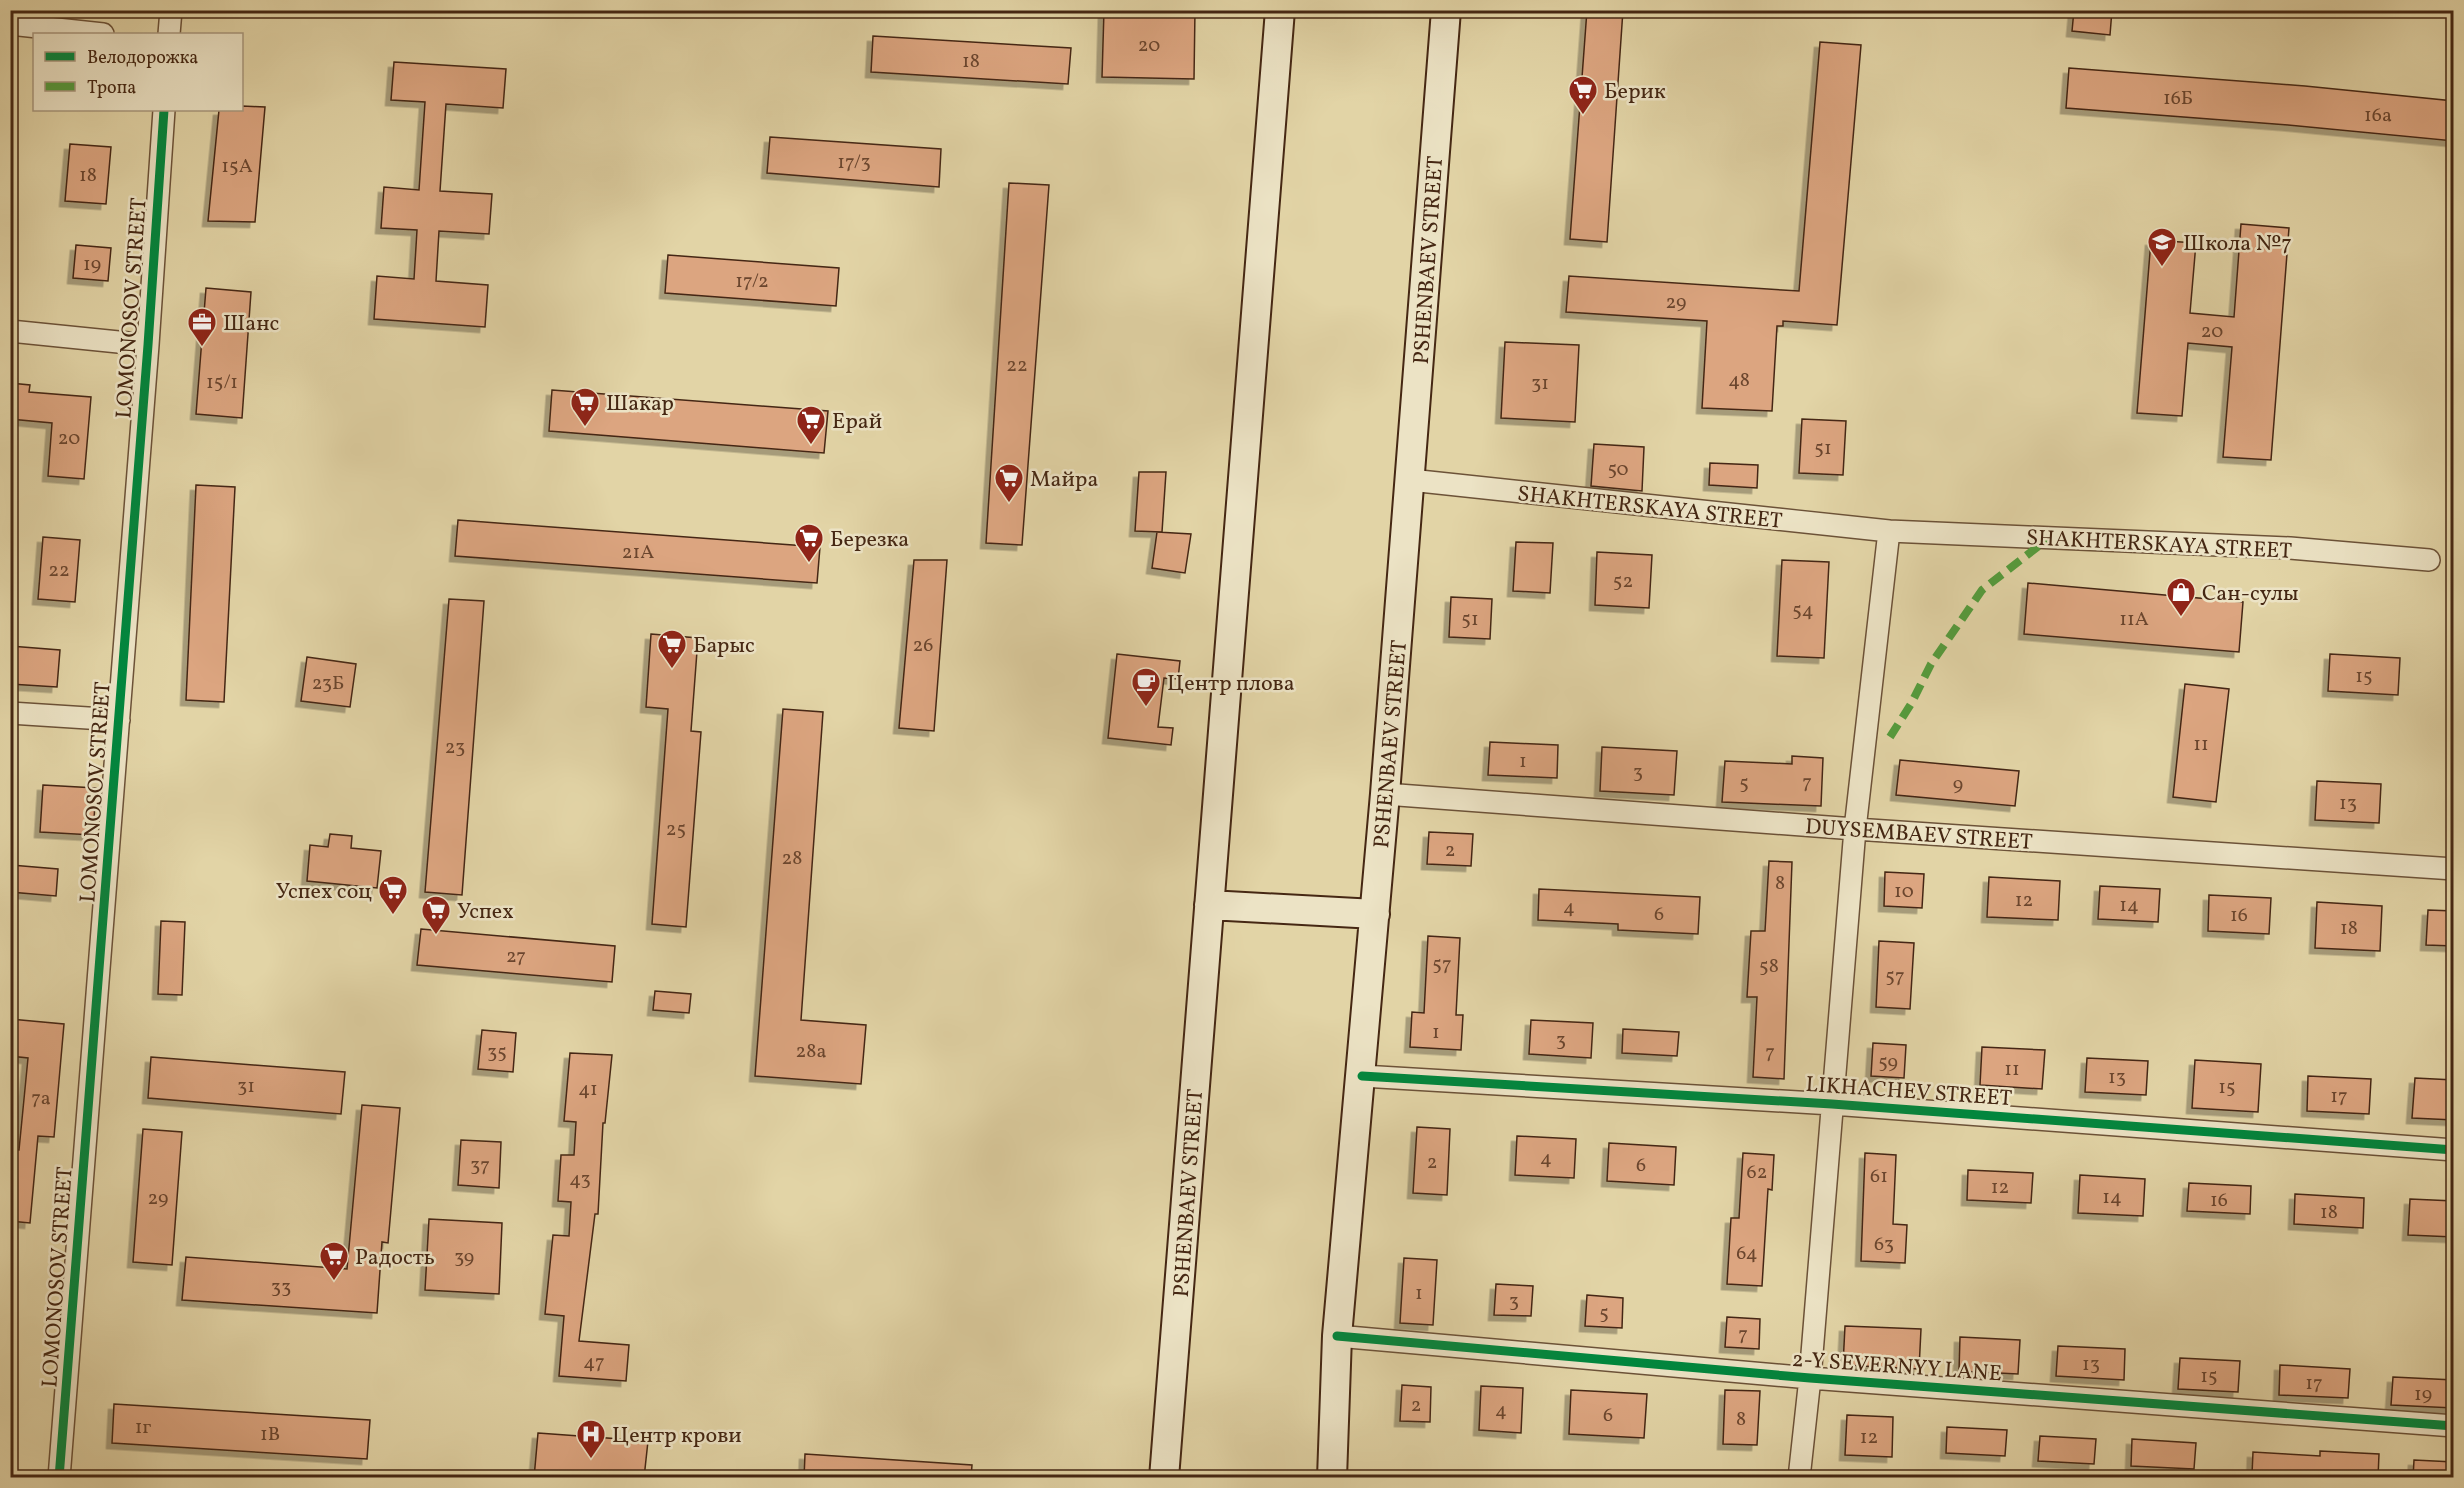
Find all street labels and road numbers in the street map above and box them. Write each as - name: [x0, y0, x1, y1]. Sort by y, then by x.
- street label: PSHENBAEV STREET: [1407, 155, 1452, 365]
- street label: LOMONOSOV STREET: [109, 196, 156, 420]
- street label: SHAKHTERSKAYA STREET: [1516, 479, 1784, 538]
- street label: SHAKHTERSKAYA STREET: [2025, 523, 2293, 568]
- street label: PSHENBAEV STREET: [1367, 639, 1416, 850]
- street label: LOMONOSOV STREET: [73, 680, 120, 904]
- street label: DUYSEMBAEV STREET: [1804, 812, 2034, 859]
- street label: LIKHACHEV STREET: [1805, 1070, 2013, 1115]
- street label: PSHENBAEV STREET: [1167, 1088, 1212, 1298]
- street label: LOMONOSOV STREET: [35, 1165, 82, 1389]
- street label: 2-Y SEVERNYY LANE: [1791, 1345, 2003, 1390]

